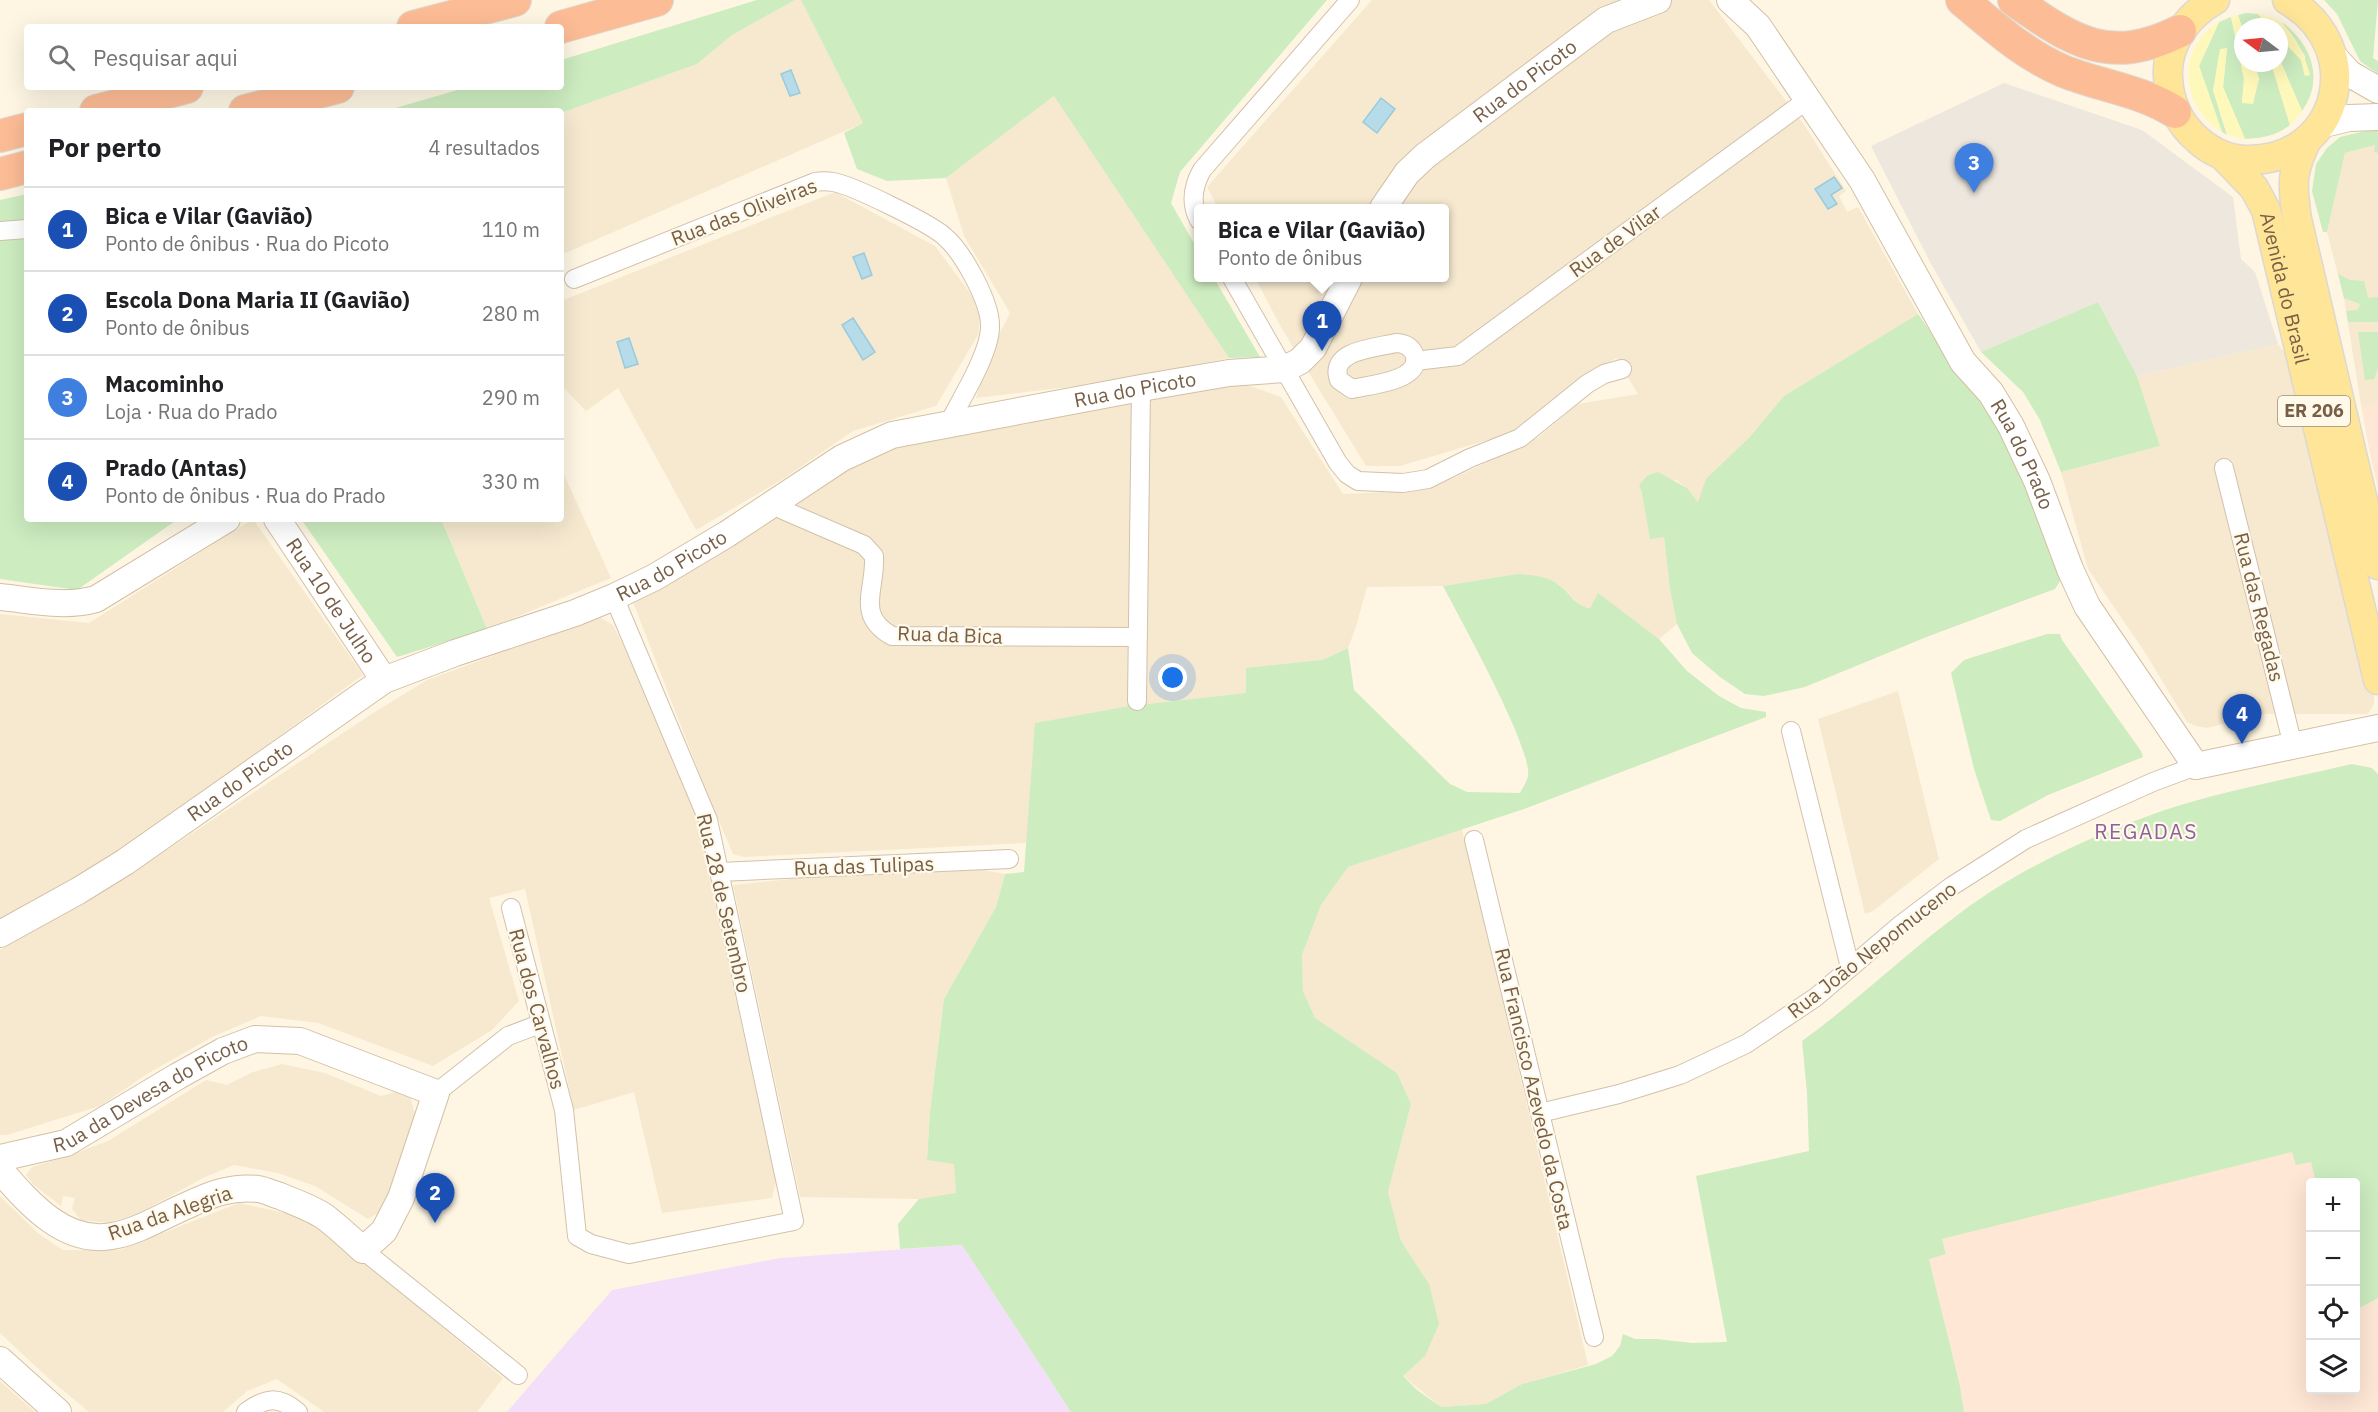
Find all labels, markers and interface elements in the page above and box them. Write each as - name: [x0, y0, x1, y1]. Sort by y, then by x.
- north arrow: [2234, 18, 2288, 72]
- search box: [24, 24, 564, 90]
- street label: Rua do Picoto: [1467, 33, 1582, 129]
- icon: search: [45, 41, 78, 74]
- text: Pesquisar aqui: [93, 43, 238, 72]
- text: Por perto: [48, 130, 161, 164]
- text: 4 resultados: [428, 134, 540, 161]
- pin: 3: [1954, 144, 1994, 193]
- street label: Rua das Oliveiras: [667, 171, 821, 252]
- street label: Rua de Vilar: [1563, 198, 1666, 283]
- text: Bica e Vilar (Gavião): [105, 201, 313, 230]
- popup: [1194, 204, 1449, 282]
- street label: Avenida do Brasil: [2254, 209, 2316, 367]
- text: Bica e Vilar (Gavião): [1218, 215, 1425, 244]
- text: 1: [62, 216, 74, 243]
- text: 110 m: [482, 216, 540, 243]
- text: Ponto de ônibus · Rua do Picoto: [105, 230, 389, 257]
- text: Ponto de ônibus: [1218, 244, 1362, 271]
- text: Escola Dona Maria II (Gavião): [105, 285, 410, 314]
- text: 2: [62, 300, 74, 327]
- text: 280 m: [482, 300, 540, 327]
- pin: 1: [1302, 302, 1342, 351]
- text: Ponto de ônibus: [105, 314, 250, 341]
- street label: Rua do Picoto: [1072, 365, 1198, 413]
- text: Macominho: [105, 369, 224, 398]
- text: 3: [62, 384, 74, 411]
- text: 290 m: [482, 384, 540, 411]
- street label: Rua do Prado: [1985, 394, 2060, 513]
- road number: ER 206: [2278, 396, 2350, 426]
- text: Loja · Rua do Prado: [105, 398, 277, 425]
- text: Prado (Antas): [105, 453, 246, 482]
- text: 4: [62, 468, 74, 495]
- text: 330 m: [482, 468, 540, 495]
- text: Ponto de ônibus · Rua do Prado: [105, 482, 385, 509]
- street label: Rua do Picoto: [611, 523, 732, 607]
- street label: Rua das Regadas: [2228, 529, 2291, 684]
- street label: Rua 10 de Julho: [280, 532, 383, 668]
- street label: Rua da Bica: [897, 619, 1003, 650]
- your location: [1158, 663, 1187, 692]
- pin: 4: [2222, 694, 2262, 744]
- street label: Rua do Picoto: [182, 734, 298, 827]
- street label: Rua 28 de Setembro: [691, 810, 758, 995]
- district label: REGADAS: [2094, 817, 2198, 845]
- street label: Rua das Tulipas: [793, 850, 935, 881]
- street label: Rua João Nepomuceno: [1782, 875, 1962, 1024]
- street label: Rua dos Carvalhos: [503, 925, 572, 1092]
- street label: Rua Francisco Azevedo da Costa: [1489, 945, 1580, 1233]
- street label: Rua da Devesa do Picoto: [50, 1029, 252, 1159]
- pin: 2: [416, 1174, 454, 1223]
- map controls: [2306, 1178, 2360, 1394]
- button: +: [2306, 1178, 2360, 1232]
- street label: Rua da Alegria: [104, 1179, 236, 1246]
- button: −: [2306, 1232, 2360, 1286]
- button: locate: [2306, 1286, 2360, 1340]
- button: layers: [2306, 1340, 2360, 1394]

